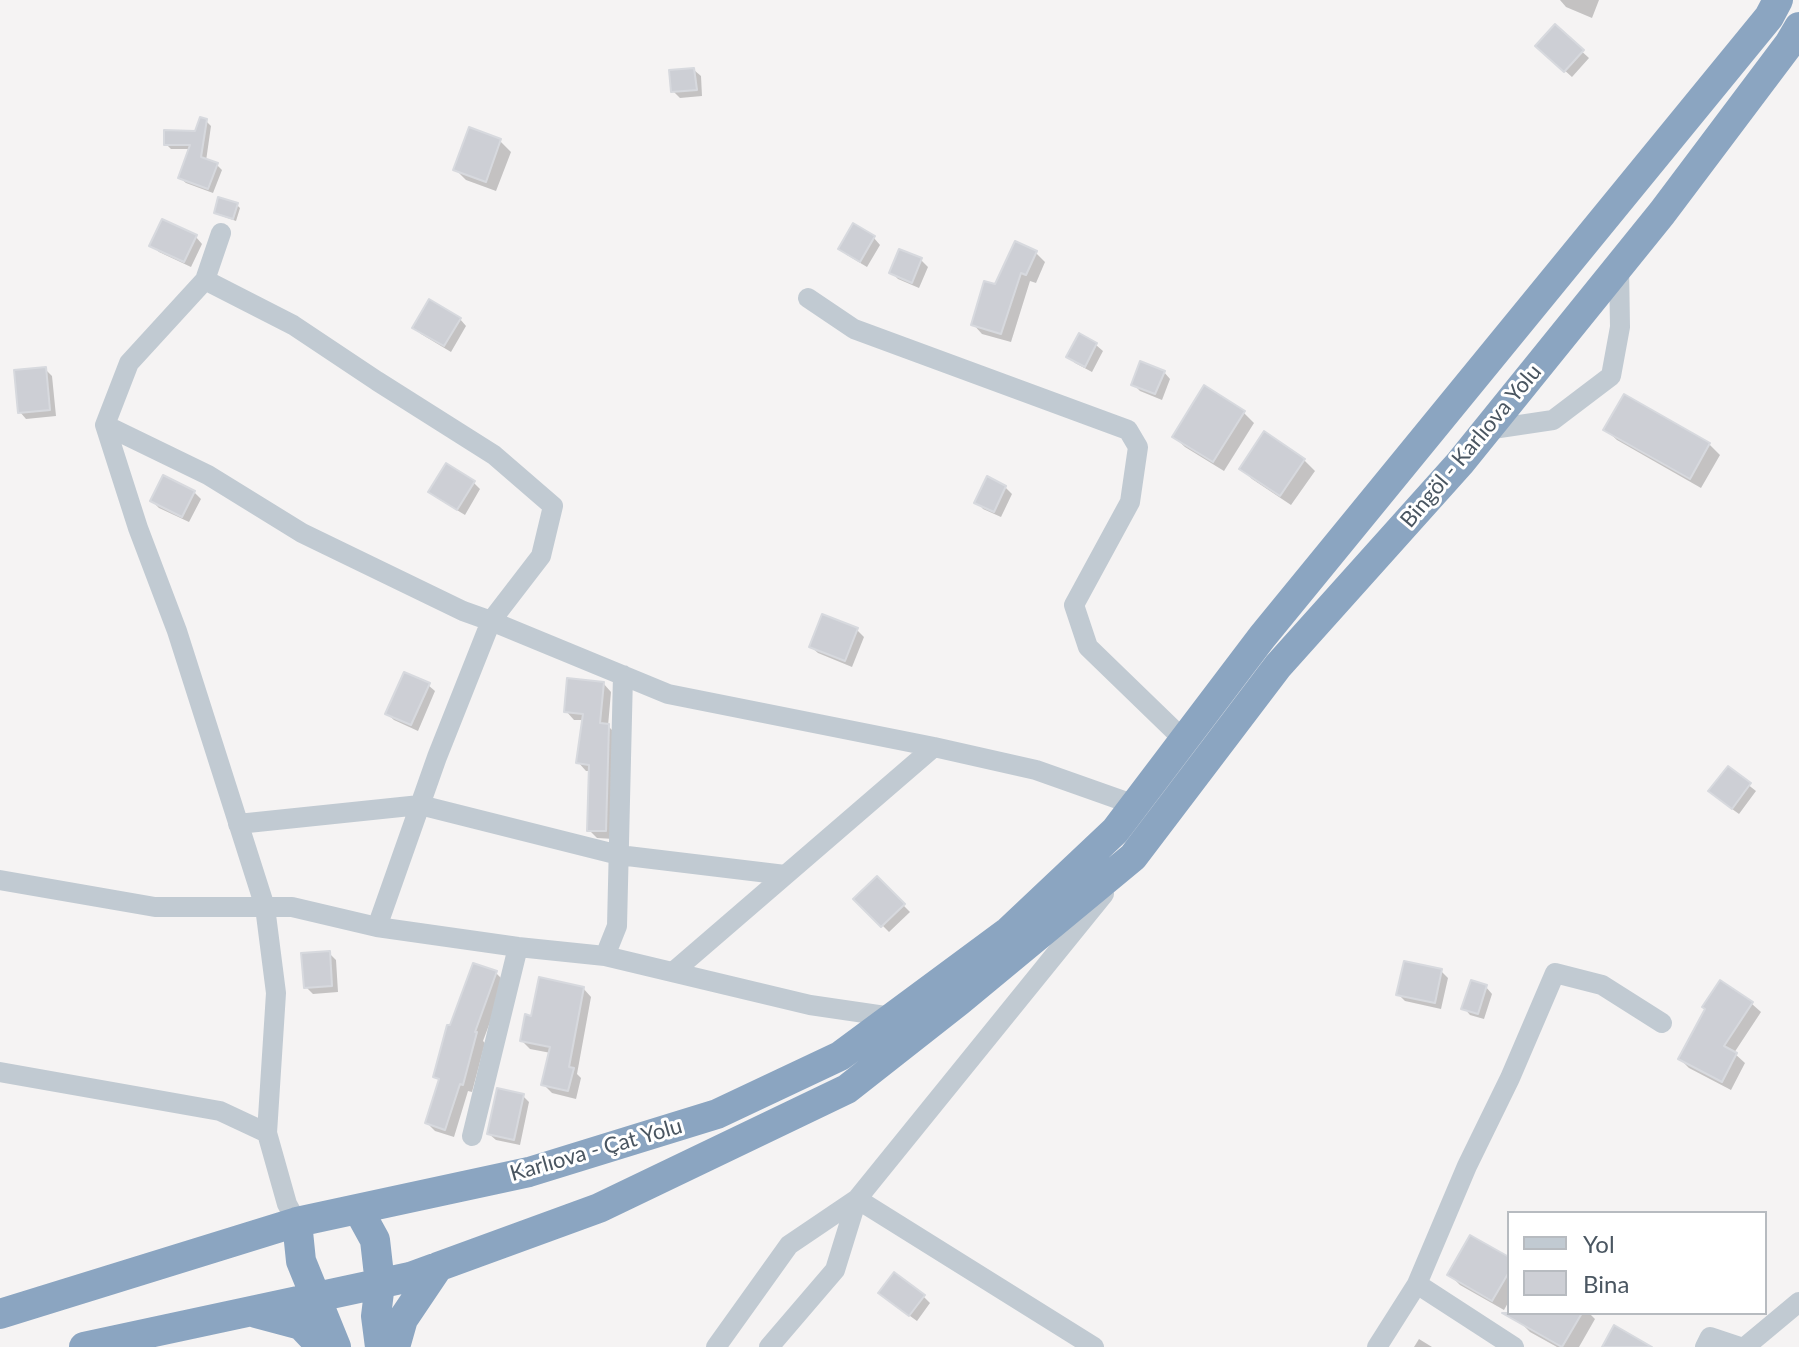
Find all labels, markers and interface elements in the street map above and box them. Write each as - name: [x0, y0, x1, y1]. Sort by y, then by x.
- street label: Bingöl - Karlıova Yolu: [1395, 359, 1547, 533]
- street label: Karlıova - Çat Yolu: [507, 1113, 685, 1187]
- legend: [1507, 1211, 1767, 1315]
- text: Yol: [1583, 1229, 1615, 1258]
- text: Bina: [1583, 1269, 1629, 1298]

